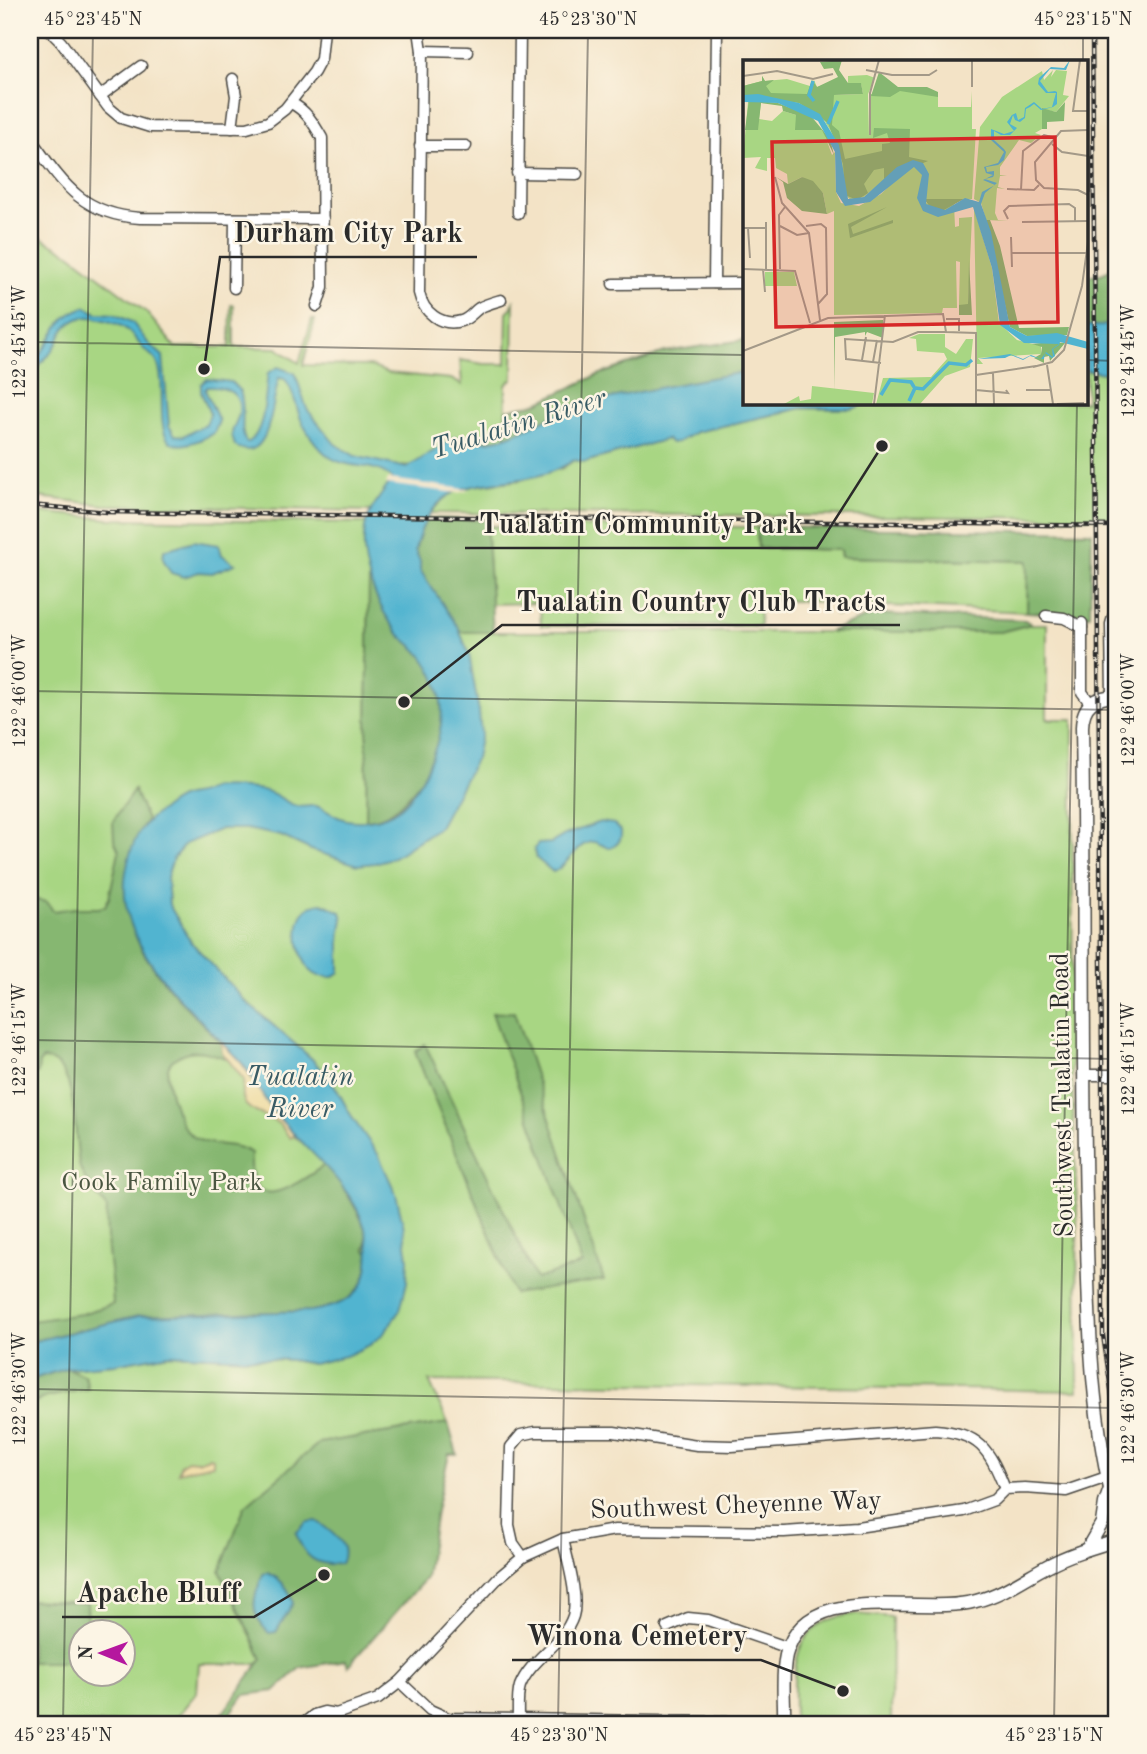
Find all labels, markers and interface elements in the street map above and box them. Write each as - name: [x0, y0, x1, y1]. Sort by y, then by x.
- text: 45°23'45"N: [44, 11, 142, 29]
- text: 45°23'30"N: [539, 11, 637, 29]
- text: 45°23'15"N: [1034, 11, 1132, 29]
- inset map: [743, 60, 1088, 404]
- callout: Durham City Park: [220, 208, 477, 257]
- text: Durham City Park: [233, 221, 463, 249]
- text: 122°45'45"W: [11, 285, 29, 399]
- text: 122°45'45"W: [1120, 304, 1138, 418]
- water label: Tualatin River: [428, 385, 611, 465]
- callout: Tualatin Community Park: [465, 499, 817, 548]
- text: Tualatin Community Park: [479, 512, 803, 540]
- callout: Tualatin Country Club Tracts: [502, 576, 900, 625]
- text: Tualatin Country Club Tracts: [516, 590, 886, 618]
- text: 122°46'00"W: [11, 634, 29, 748]
- text: 122°46'00"W: [1120, 653, 1138, 767]
- street label: Southwest Tualatin Road: [1048, 952, 1078, 1238]
- text: 122°46'15"W: [11, 983, 29, 1097]
- text: 122°46'15"W: [1120, 1002, 1138, 1116]
- water label: Tualatin River: [246, 1064, 354, 1124]
- park label: Cook Family Park: [61, 1170, 263, 1196]
- text: 122°46'30"W: [11, 1332, 29, 1446]
- text: 122°46'30"W: [1120, 1351, 1138, 1465]
- street label: Southwest Cheyenne Way: [590, 1488, 883, 1524]
- callout: Apache Bluff: [62, 1568, 254, 1617]
- text: Apache Bluff: [76, 1581, 242, 1609]
- callout: Winona Cemetery: [512, 1611, 761, 1660]
- north arrow: [66, 1618, 136, 1688]
- text: Winona Cemetery: [526, 1624, 748, 1652]
- text: N: [78, 1645, 97, 1660]
- text: 45°23'45"N: [14, 1727, 112, 1745]
- text: 45°23'30"N: [510, 1727, 608, 1745]
- text: 45°23'15"N: [1005, 1727, 1103, 1745]

